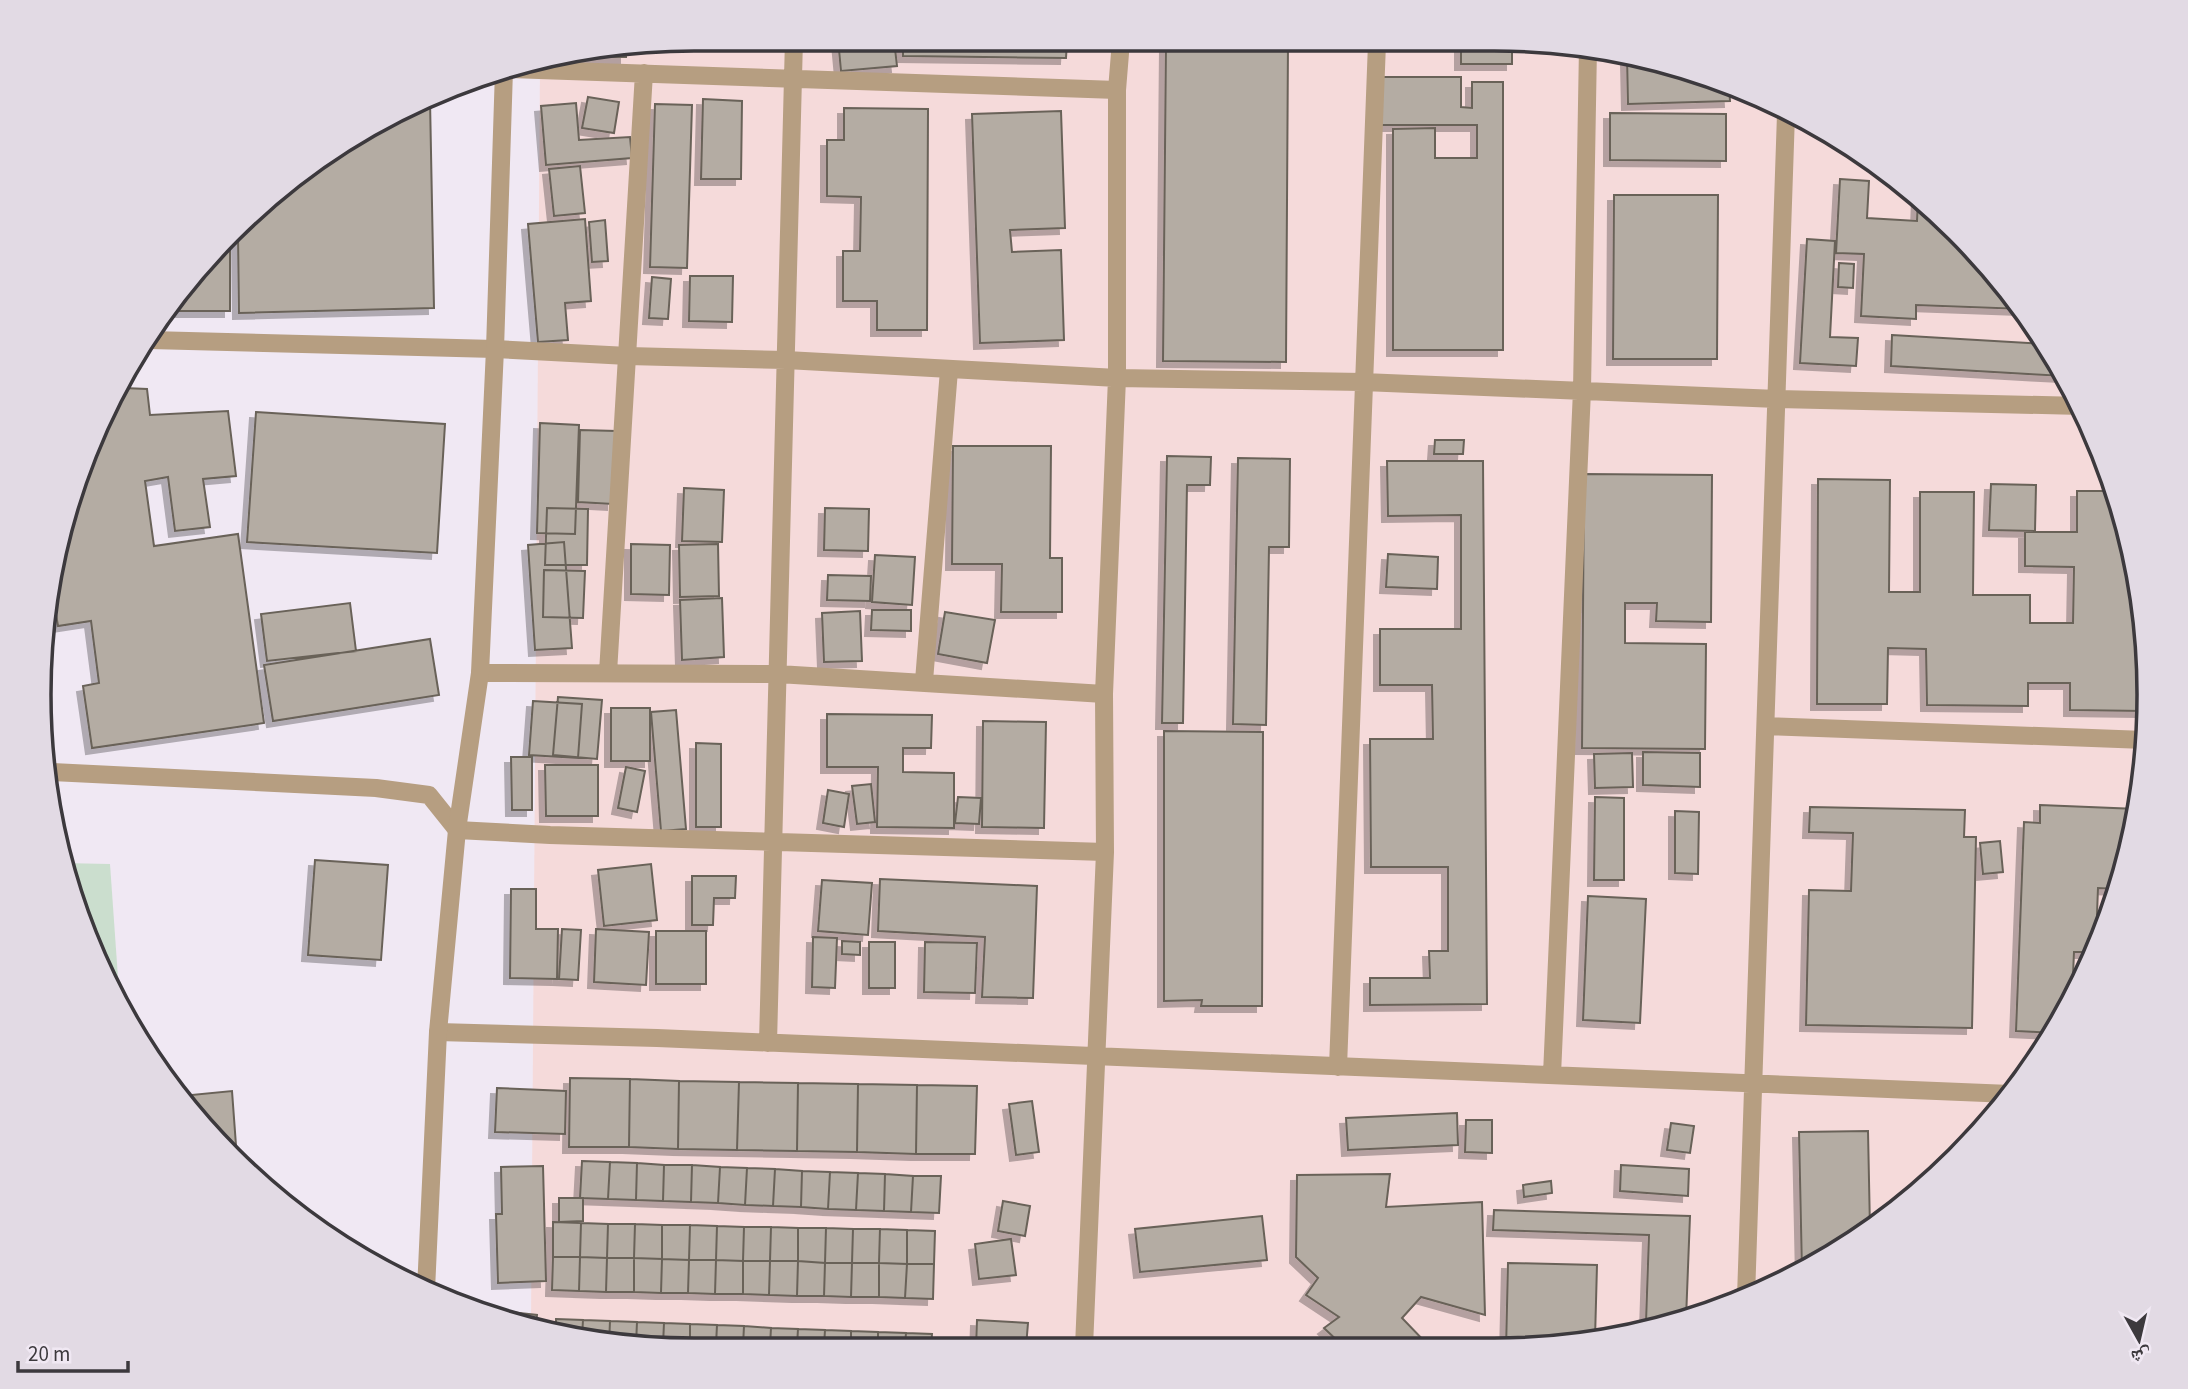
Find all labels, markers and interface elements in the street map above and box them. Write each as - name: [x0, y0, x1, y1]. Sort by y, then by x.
- north arrow: [2104, 1305, 2174, 1375]
- scale bar: [18, 1330, 128, 1374]
- text: 20 m: [28, 1339, 70, 1369]
- text: ش: [2129, 1341, 2153, 1370]

